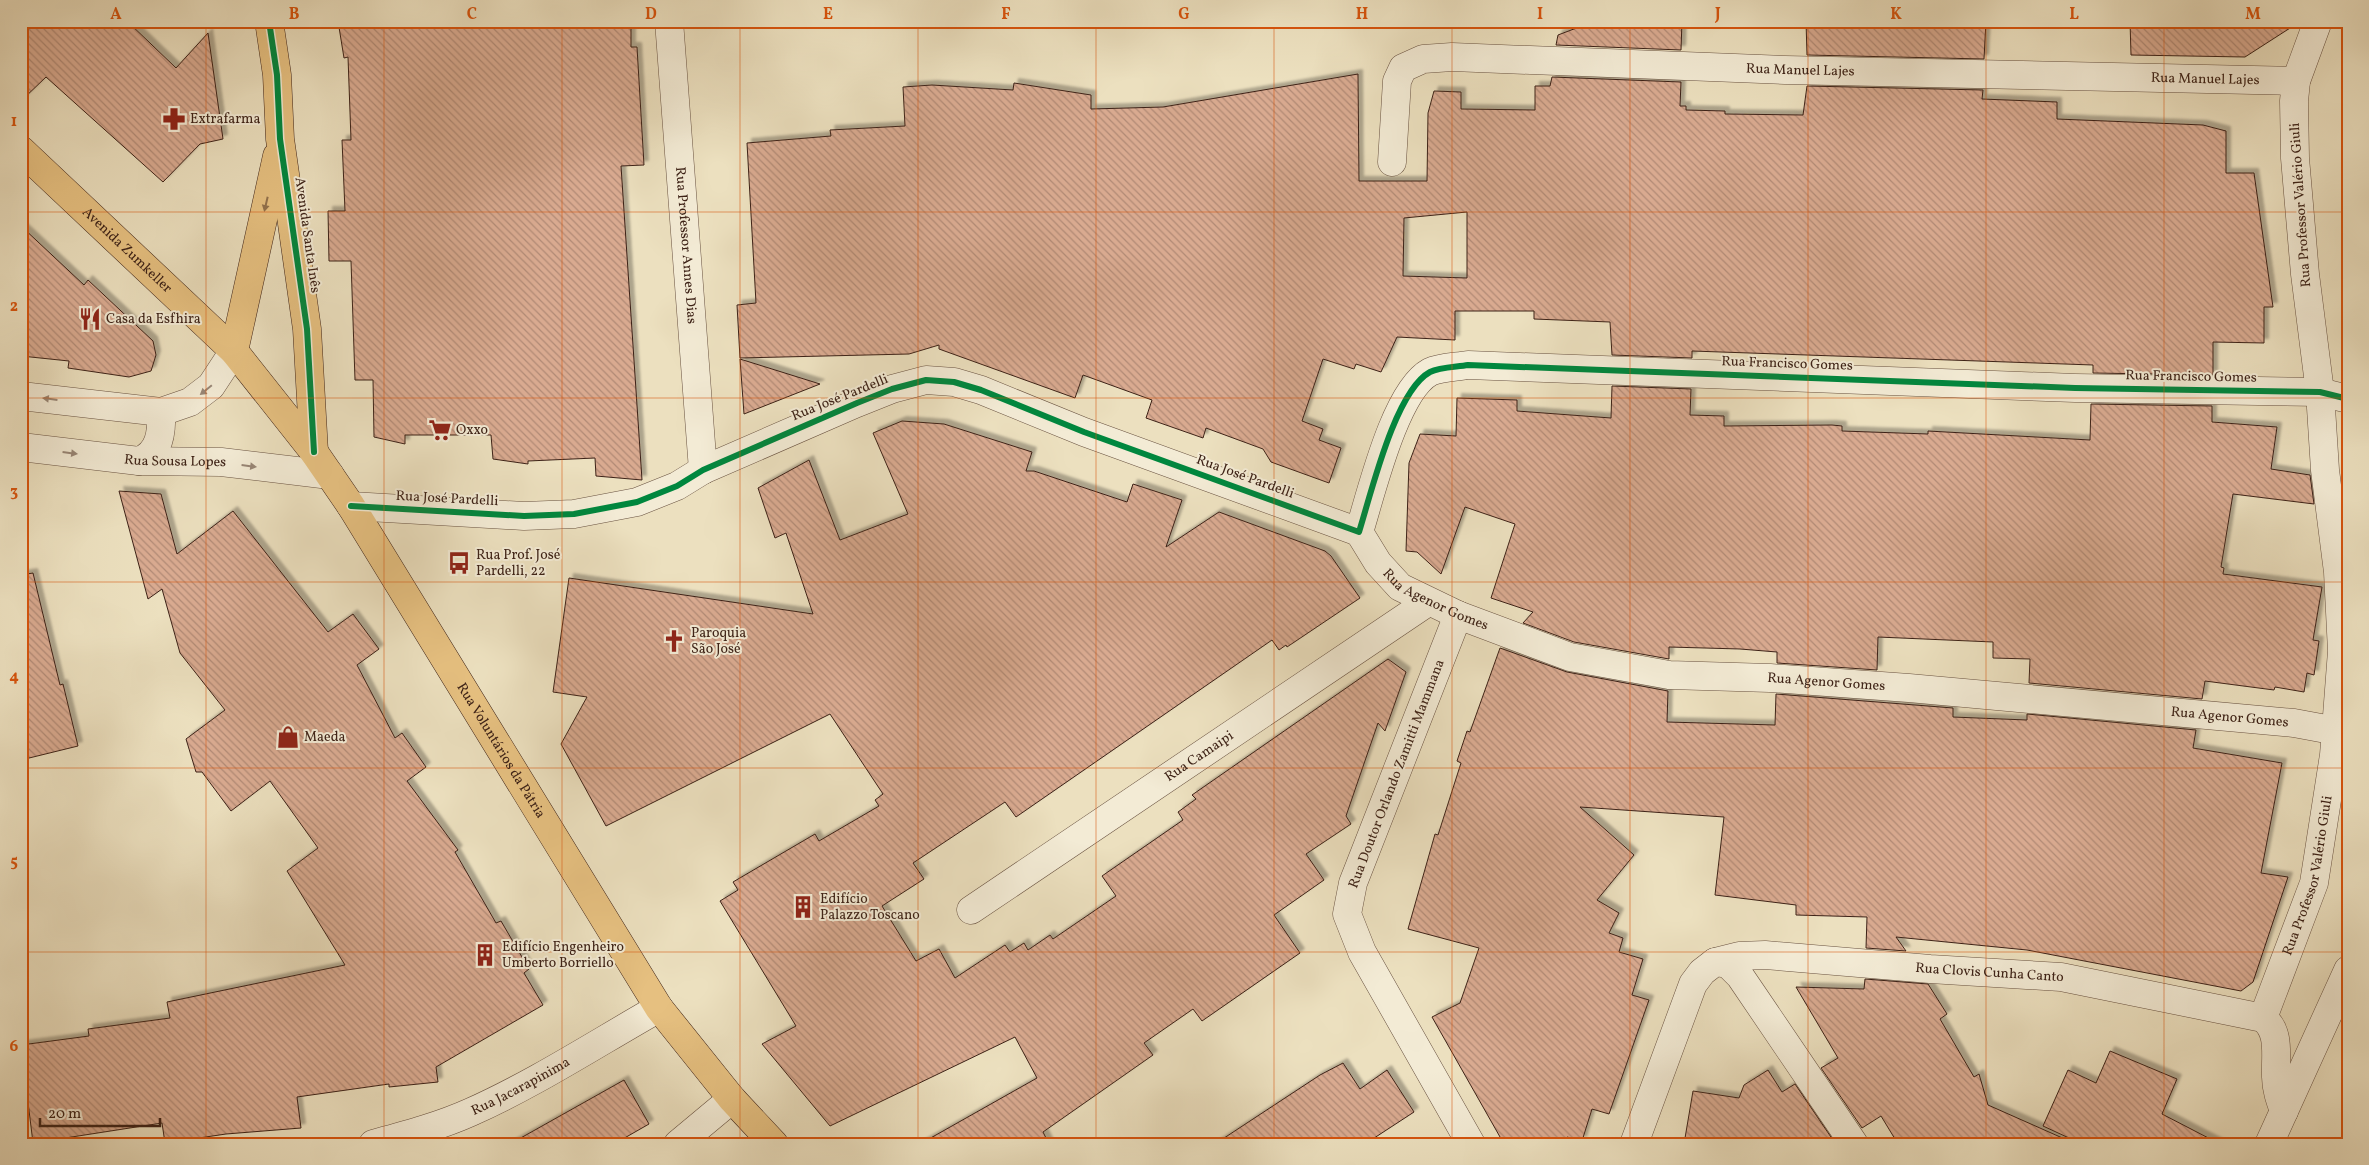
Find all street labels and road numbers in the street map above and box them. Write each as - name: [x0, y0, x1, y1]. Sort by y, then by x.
- street label: Rua Manuel Lajes: [1746, 59, 1855, 81]
- street label: Rua Manuel Lajes: [2151, 68, 2260, 90]
- street label: Rua Professor Valério Giuli: [2286, 122, 2316, 288]
- street label: Rua Professor Annes Dias: [671, 166, 701, 325]
- street label: Avenida Santa Inês: [289, 176, 325, 294]
- street label: Avenida Zumkeller: [78, 203, 176, 297]
- street label: Rua Francisco Gomes: [1721, 352, 1853, 376]
- street label: Rua Francisco Gomes: [2125, 366, 2257, 388]
- street label: Rua José Pardelli: [789, 370, 891, 426]
- street label: Rua Sousa Lopes: [123, 450, 227, 472]
- street label: Rua José Pardelli: [1193, 450, 1297, 504]
- street label: Rua José Pardelli: [395, 487, 499, 511]
- street label: Rua Agenor Gomes: [1378, 564, 1491, 635]
- street label: Rua Doutor Orlando Zamitti Mammana: [1344, 657, 1450, 891]
- street label: Rua Agenor Gomes: [1767, 668, 1886, 696]
- street label: Rua Voluntários da Pátria: [452, 679, 550, 822]
- street label: Rua Agenor Gomes: [2170, 702, 2289, 732]
- street label: Rua Camaipi: [1161, 726, 1237, 786]
- street label: Rua Professor Valério Giuli: [2278, 794, 2337, 958]
- street label: Rua Clovis Cunha Canto: [1915, 958, 2064, 987]
- street label: Rua Jacarapinima: [468, 1053, 573, 1120]

